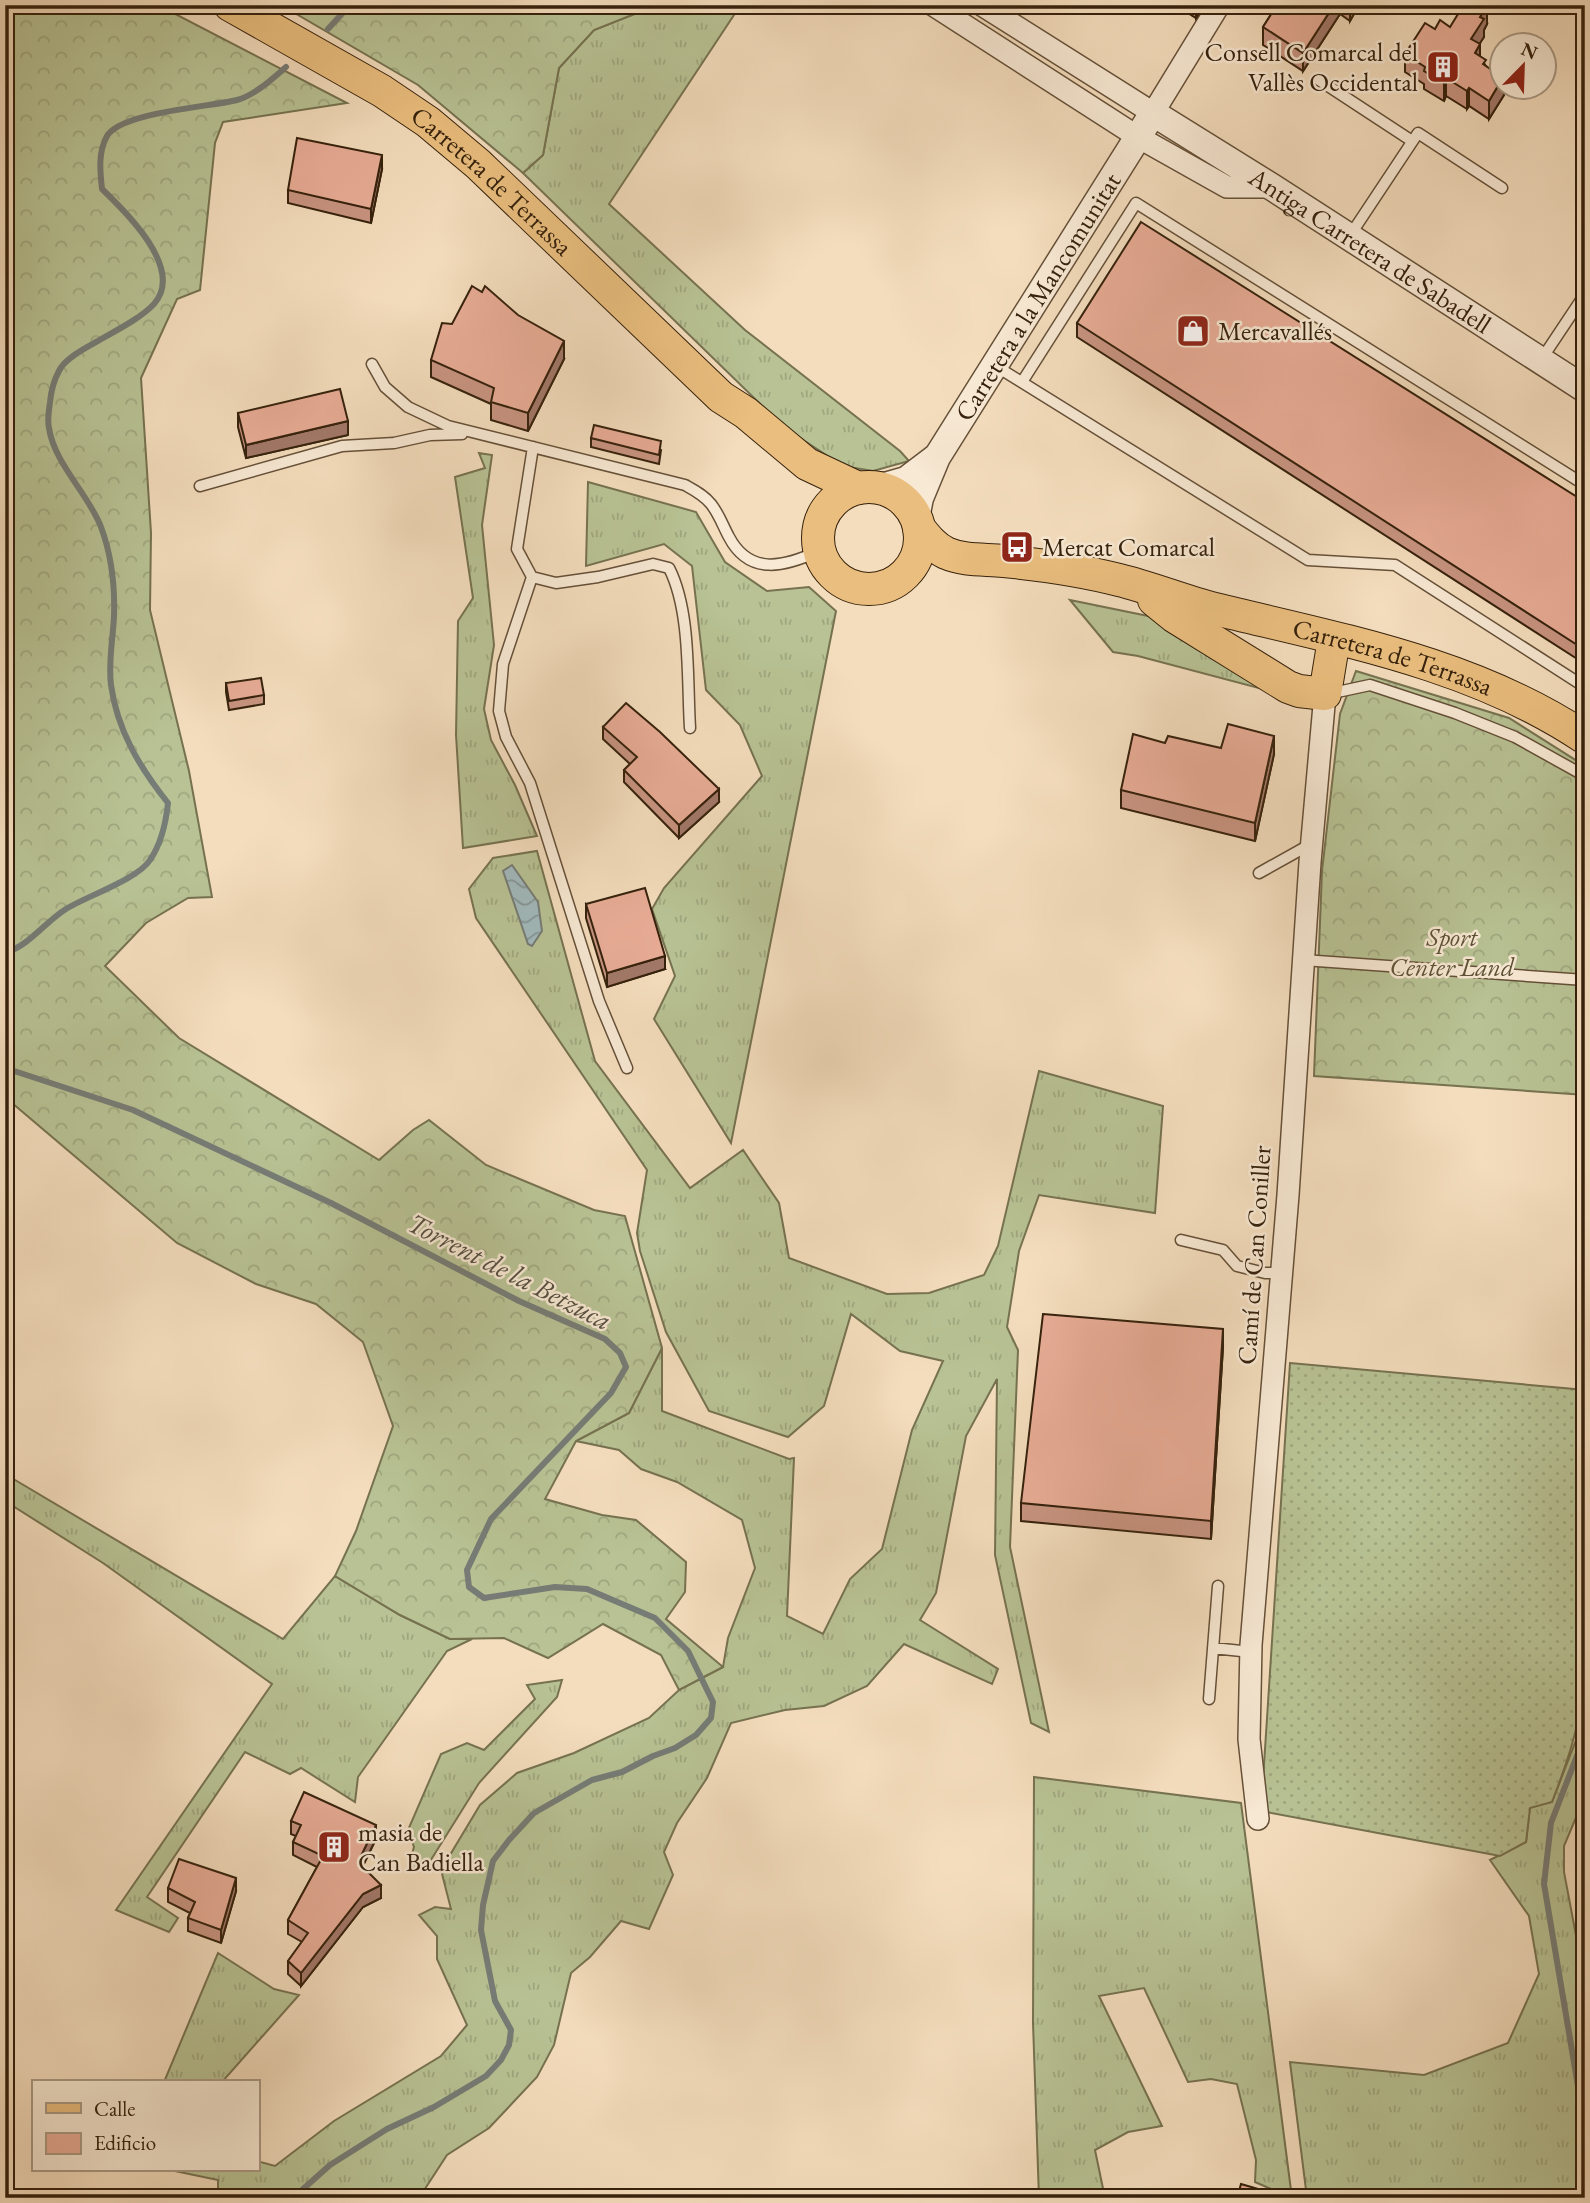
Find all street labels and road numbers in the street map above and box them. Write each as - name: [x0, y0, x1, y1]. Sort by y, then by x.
- street label: Carretera de Terrassa: [405, 99, 581, 263]
- street label: Antiga Carretera de Sabadell: [1242, 159, 1498, 341]
- street label: Carretera a la Mancomunitat: [947, 166, 1128, 427]
- street label: Carretera de Terrassa: [1289, 611, 1498, 704]
- street label: Camí de Can Coniller: [1229, 1144, 1279, 1366]

